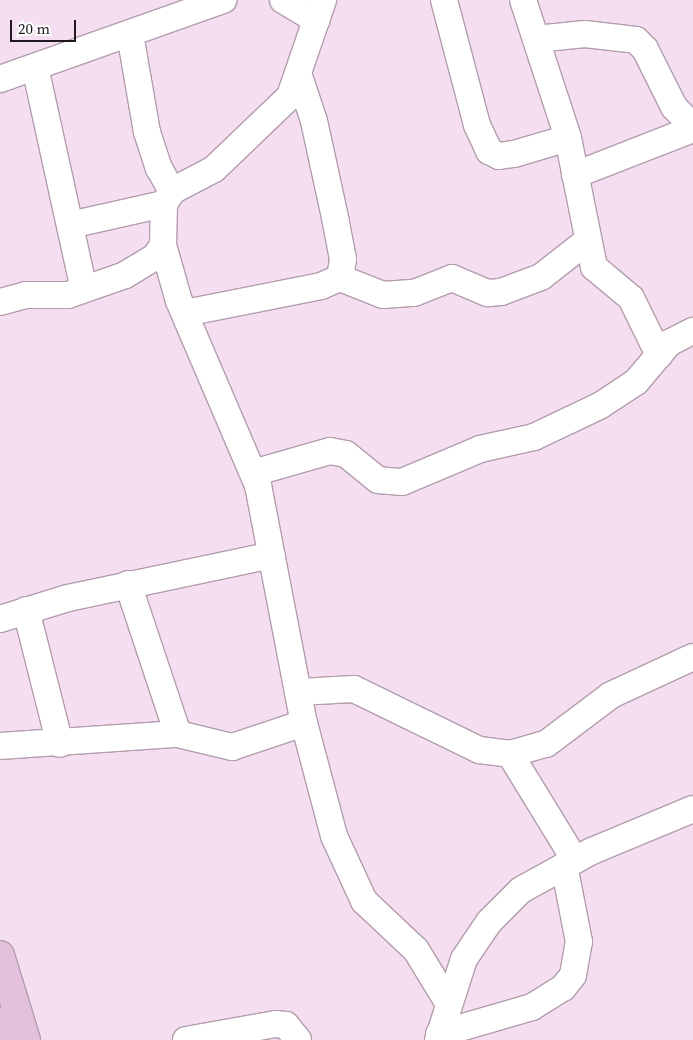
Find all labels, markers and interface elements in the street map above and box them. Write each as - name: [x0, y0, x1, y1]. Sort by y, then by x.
- scale bar: [12, 10, 79, 42]
- text: 20 m: [18, 18, 50, 39]

